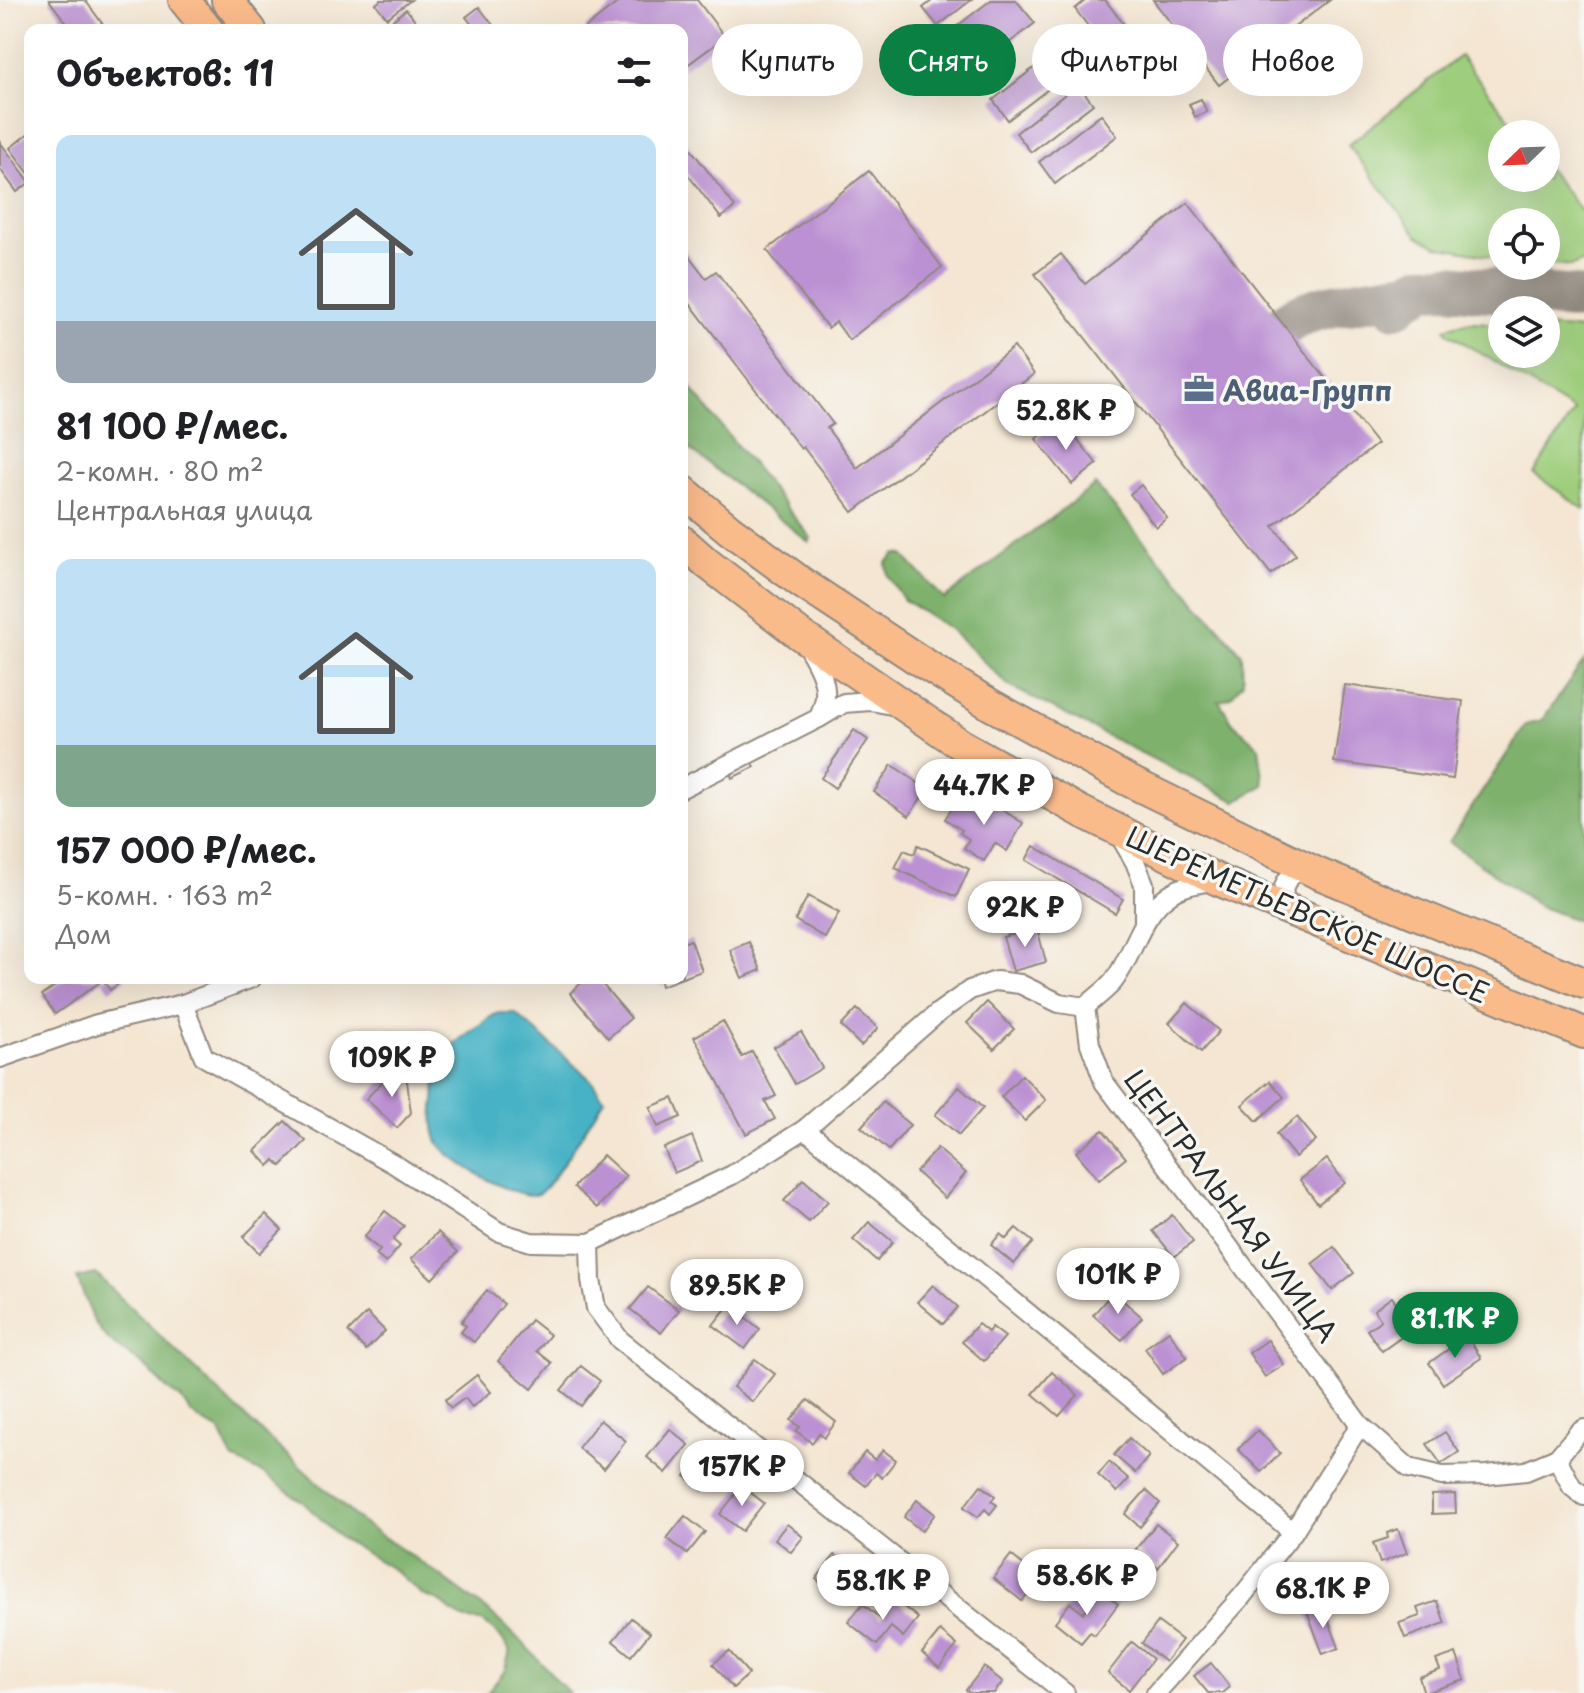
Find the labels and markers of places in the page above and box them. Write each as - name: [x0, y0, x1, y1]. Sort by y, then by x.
- place label: Авиа-Групп: [1223, 368, 1392, 411]
- office icon: Авиа-Групп: [1182, 372, 1216, 406]
- pin: 52.8K ₽: [992, 384, 1140, 452]
- pin: 44.7K ₽: [910, 759, 1058, 827]
- pin: 92K ₽: [969, 881, 1081, 949]
- pin: 109K ₽: [327, 1031, 457, 1099]
- pin: 101K ₽: [1053, 1248, 1183, 1316]
- pin: 89.5K ₽: [663, 1259, 811, 1327]
- pin: 81.1K ₽: [1381, 1292, 1529, 1360]
- pin: 157K ₽: [677, 1440, 807, 1508]
- pin: 58.6K ₽: [1013, 1549, 1161, 1617]
- pin: 58.1K ₽: [809, 1554, 957, 1622]
- pin: 68.1K ₽: [1249, 1562, 1397, 1630]

